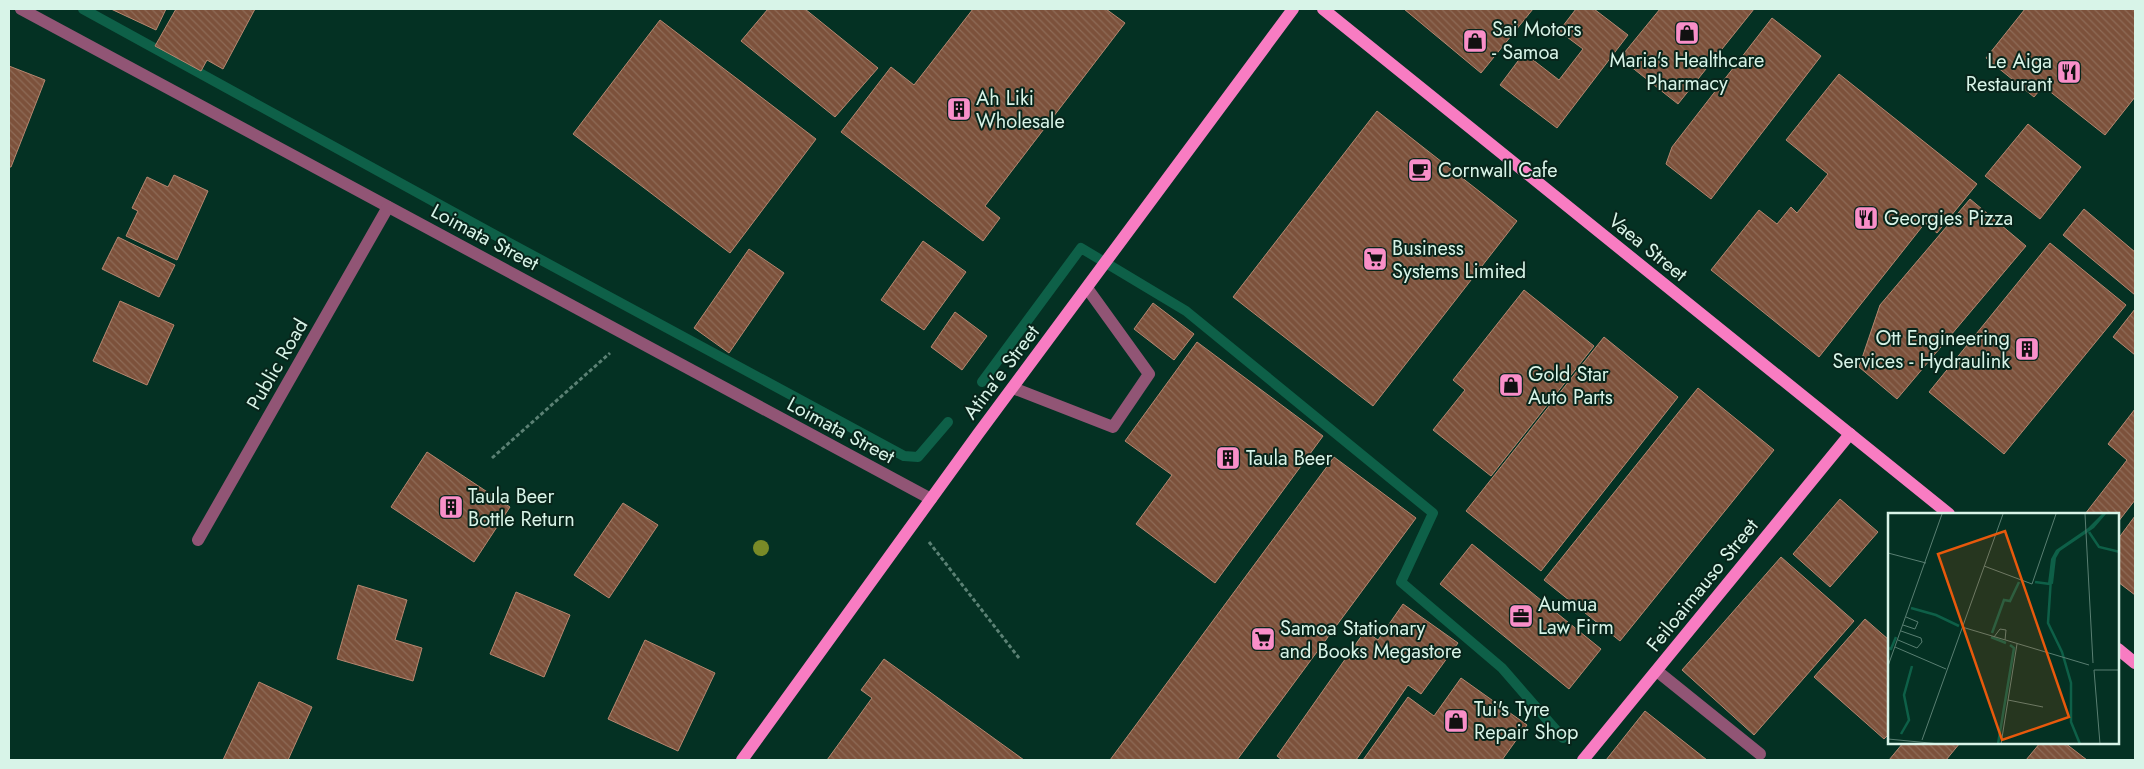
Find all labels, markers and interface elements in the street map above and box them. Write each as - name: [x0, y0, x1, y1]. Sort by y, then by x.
- place label: Sai Motors - Samoa: [1492, 15, 1582, 67]
- shop icon: Maria's Healthcare Pharmacy: [1674, 20, 1700, 46]
- shop icon: Sai Motors - Samoa: [1462, 28, 1488, 54]
- place label: Maria's Healthcare Pharmacy: [1610, 46, 1764, 98]
- place label: Le Aiga Restaurant: [1966, 47, 2052, 99]
- restaurant icon: Le Aiga Restaurant: [2056, 59, 2082, 85]
- place label: Ah Liki Wholesale: [976, 84, 1065, 136]
- building icon: Ah Liki Wholesale: [946, 96, 972, 122]
- place label: Cornwall Cafe: [1438, 156, 1558, 185]
- cafe icon: Cornwall Cafe: [1407, 157, 1433, 183]
- street label: Loimata Street: [426, 197, 544, 278]
- place label: Georgies Pizza: [1884, 204, 2013, 233]
- restaurant icon: Georgies Pizza: [1853, 205, 1879, 231]
- street label: Vaea Street: [1602, 206, 1694, 289]
- place label: Business Systems Limited: [1392, 234, 1526, 286]
- supermarket icon: Business Systems Limited: [1362, 246, 1388, 272]
- street label: Public Road: [240, 313, 315, 415]
- street label: Atina'e Street: [956, 319, 1047, 426]
- place label: Ott Engineering Services - Hydraulink: [1833, 324, 2010, 376]
- building icon: Ott Engineering Services - Hydraulink: [2014, 336, 2040, 362]
- place label: Gold Star Auto Parts: [1528, 360, 1613, 412]
- shop icon: Gold Star Auto Parts: [1498, 372, 1524, 398]
- street label: Loimata Street: [782, 390, 900, 471]
- place label: Taula Beer: [1246, 444, 1332, 473]
- building icon: Taula Beer: [1215, 445, 1241, 471]
- place label: Taula Beer Bottle Return: [468, 482, 575, 534]
- building icon: Taula Beer Bottle Return: [438, 494, 464, 520]
- street label: Feiloaimauso Street: [1640, 512, 1765, 658]
- inset map: [1888, 513, 2119, 744]
- place label: Aumua Law Firm: [1538, 590, 1614, 642]
- office icon: Aumua Law Firm: [1508, 603, 1534, 629]
- place label: Samoa Stationary and Books Megastore: [1280, 614, 1462, 666]
- supermarket icon: Samoa Stationary and Books Megastore: [1250, 626, 1276, 652]
- place label: Tui's Tyre Repair Shop: [1474, 695, 1578, 747]
- shop icon: Tui's Tyre Repair Shop: [1443, 708, 1469, 734]

